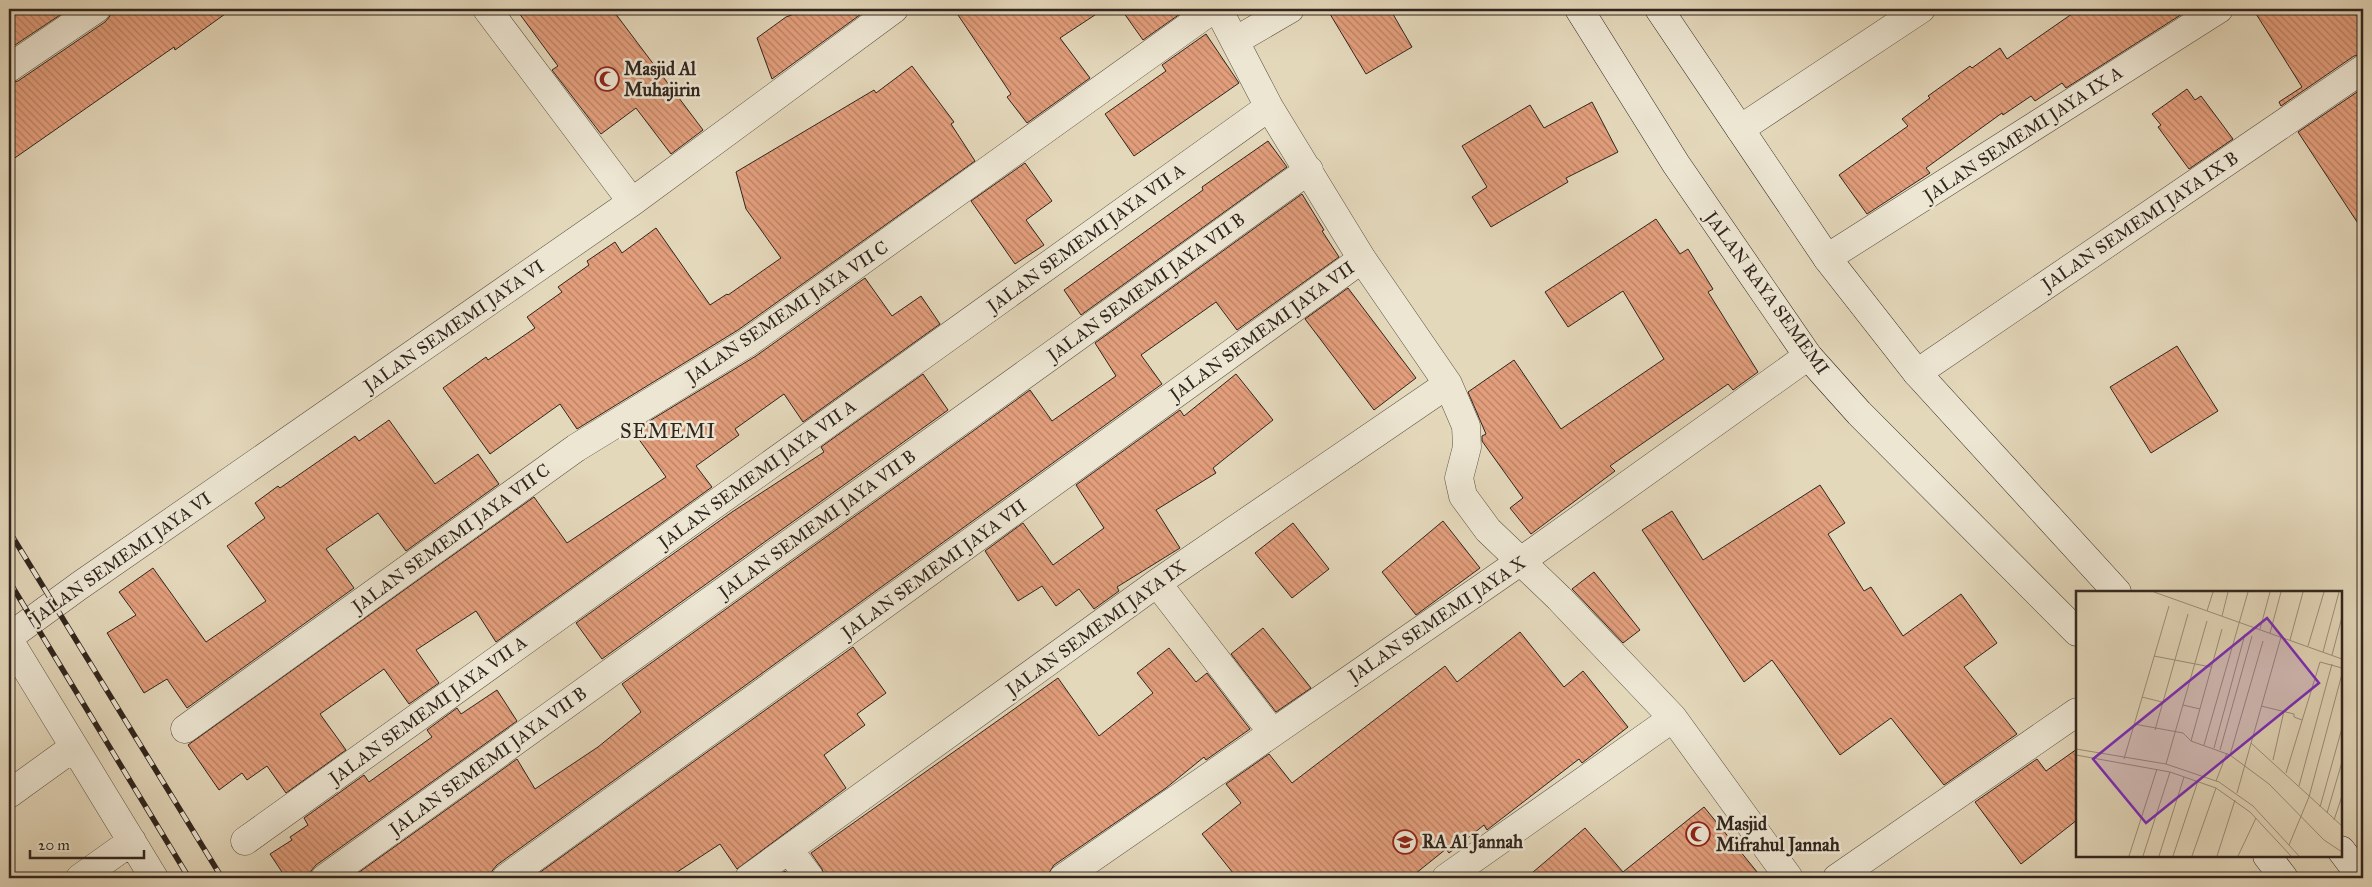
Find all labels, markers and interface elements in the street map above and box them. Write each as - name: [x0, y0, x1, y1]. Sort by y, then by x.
- place label: Masjid Al Muhajirin: [624, 58, 701, 102]
- street label: JALAN SEMEMI JAYA IX A: [1918, 61, 2127, 209]
- mosque icon: Masjid Al Muhajirin: [594, 66, 620, 92]
- street label: JALAN SEMEMI JAYA IX B: [2036, 147, 2243, 297]
- street label: JALAN SEMEMI JAYA VII A: [981, 159, 1190, 319]
- street label: JALAN RAYA SEMEMI: [1698, 205, 1834, 380]
- street label: JALAN SEMEMI JAYA VII B: [1041, 208, 1250, 368]
- street label: JALAN SEMEMI JAYA VII C: [680, 236, 893, 390]
- street label: JALAN SEMEMI JAYA VI: [358, 255, 549, 399]
- street label: JALAN SEMEMI JAYA VII: [1164, 256, 1359, 407]
- street label: JALAN SEMEMI JAYA VII A: [652, 395, 861, 555]
- district label: SEMEMI: [620, 419, 716, 443]
- street label: JALAN SEMEMI JAYA VII B: [712, 445, 921, 605]
- street label: JALAN SEMEMI JAYA VII C: [346, 459, 555, 619]
- street label: JALAN SEMEMI JAYA VI: [25, 487, 216, 631]
- street label: JALAN SEMEMI JAYA VII: [836, 494, 1031, 645]
- street label: JALAN SEMEMI JAYA X: [1343, 551, 1530, 689]
- street label: JALAN SEMEMI JAYA IX: [1000, 555, 1191, 703]
- inset map: [2076, 591, 2342, 857]
- street label: JALAN SEMEMI JAYA VII A: [323, 631, 532, 791]
- street label: JALAN SEMEMI JAYA VII B: [383, 682, 592, 842]
- place label: Masjid Mifrahul Jannah: [1716, 813, 1841, 857]
- mosque icon: Masjid Mifrahul Jannah: [1685, 821, 1711, 847]
- scale bar: [30, 827, 144, 859]
- school or university icon: RA Al Jannah: [1392, 829, 1418, 855]
- place label: RA Al Jannah: [1422, 831, 1524, 854]
- text: 20 m: [38, 836, 70, 854]

